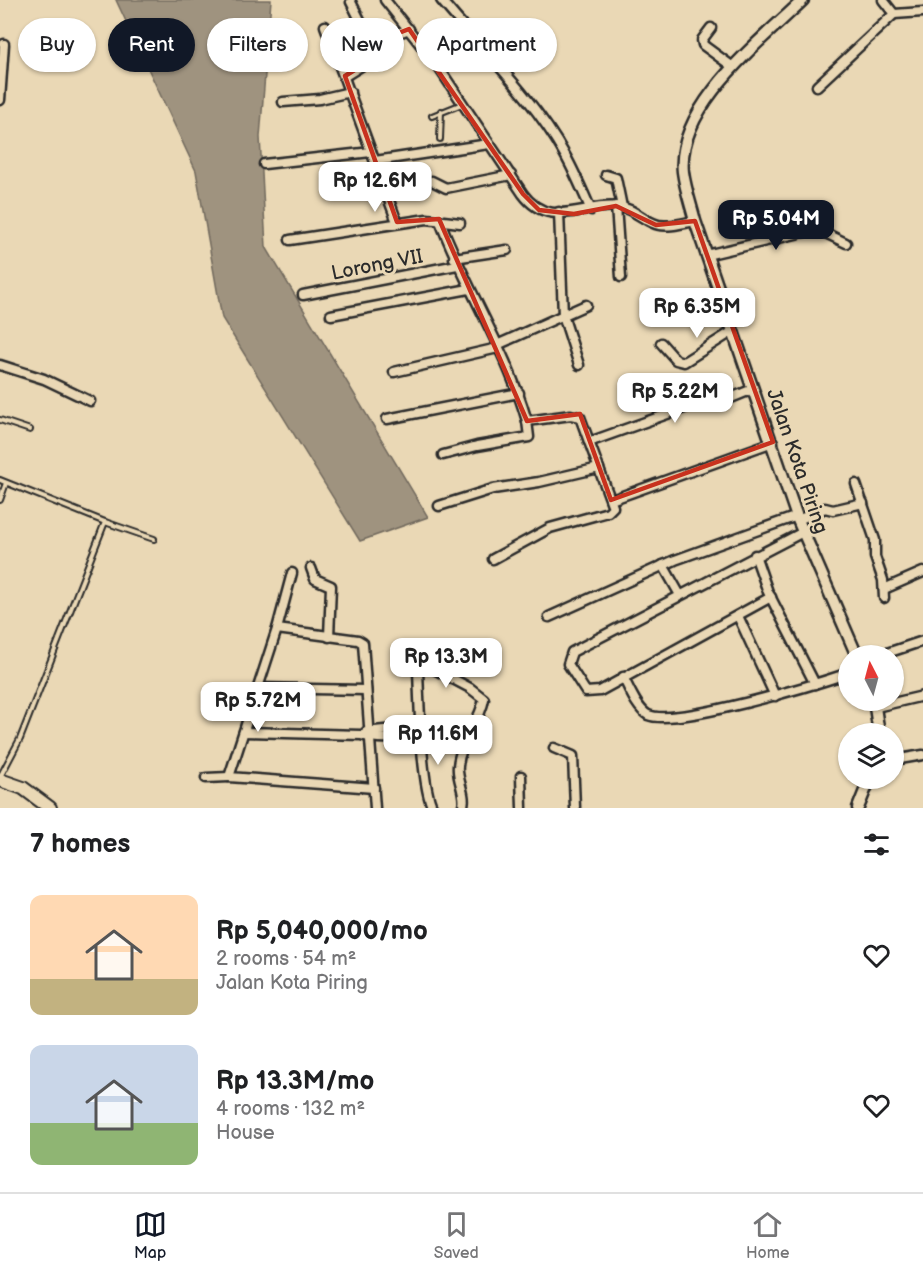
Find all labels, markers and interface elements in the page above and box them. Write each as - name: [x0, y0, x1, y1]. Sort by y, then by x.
- chip: Buy: [18, 18, 96, 72]
- chip: Rent: [108, 18, 195, 72]
- chip: Filters: [207, 18, 308, 72]
- chip: New: [320, 18, 404, 72]
- chip: Apartment: [416, 18, 557, 72]
- pin: Rp 12.6M: [313, 162, 437, 213]
- text: Rp 12.6M: [333, 169, 417, 193]
- pin: Rp 5.04M: [714, 200, 838, 251]
- text: Rp 5.04M: [732, 207, 820, 231]
- street label: Lorong VII: [329, 244, 425, 286]
- pin: Rp 6.35M: [635, 288, 759, 339]
- text: Rp 6.35M: [653, 295, 741, 319]
- pin: Rp 5.22M: [613, 373, 737, 424]
- text: Rp 5.22M: [631, 380, 719, 404]
- street label: Jalan Kota Piring: [761, 386, 833, 537]
- pin: Rp 13.3M: [384, 638, 508, 689]
- text: Rp 13.3M: [404, 645, 488, 669]
- north arrow: [838, 645, 904, 711]
- map controls: [838, 645, 904, 789]
- pin: Rp 5.72M: [196, 682, 320, 733]
- text: Rp 5.72M: [215, 689, 301, 713]
- pin: Rp 11.6M: [376, 715, 500, 766]
- text: Rp 11.6M: [397, 722, 479, 746]
- button: layers: [838, 723, 904, 789]
- icon: filters: [860, 828, 893, 861]
- text: 7 homes: [30, 829, 130, 860]
- text: Rp 5,040,000/mo: [216, 916, 428, 947]
- icon: home: [78, 919, 150, 991]
- icon: heart: [860, 939, 893, 972]
- text: 2 rooms · 54 m²: [216, 947, 356, 971]
- text: Jalan Kota Piring: [216, 971, 368, 995]
- text: Rp 13.3M/mo: [216, 1066, 374, 1097]
- icon: home: [78, 1069, 150, 1141]
- icon: heart: [860, 1089, 893, 1122]
- text: 4 rooms · 132 m²: [216, 1097, 365, 1121]
- text: House: [216, 1121, 275, 1145]
- tab: Map: [134, 1208, 167, 1263]
- tab: Saved: [434, 1208, 479, 1263]
- tab: Home: [746, 1208, 789, 1263]

